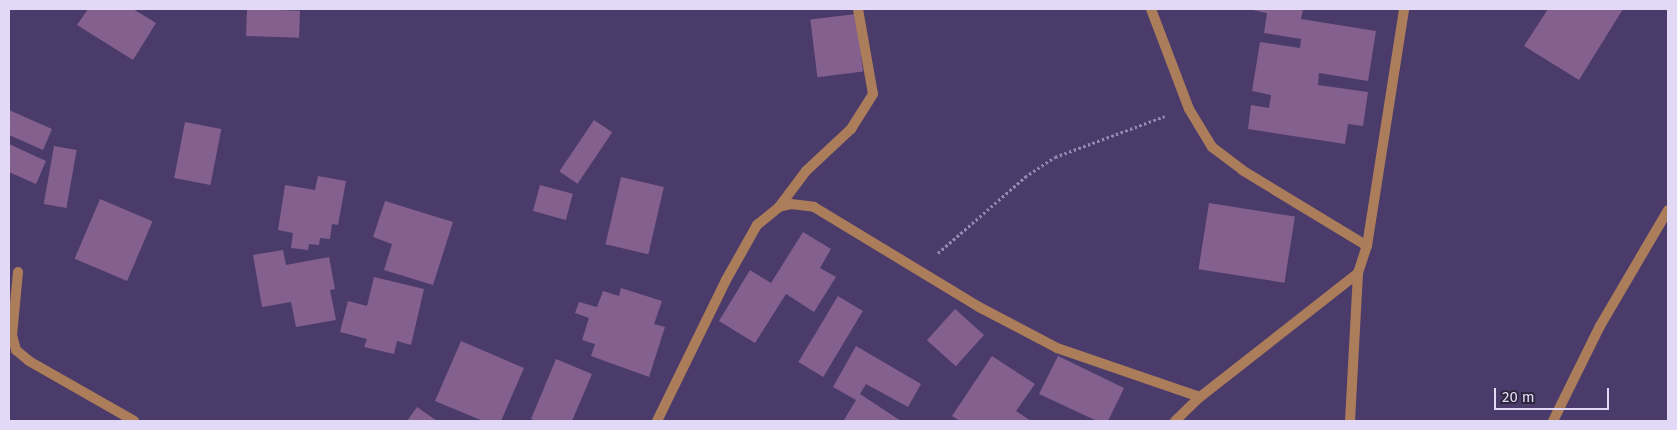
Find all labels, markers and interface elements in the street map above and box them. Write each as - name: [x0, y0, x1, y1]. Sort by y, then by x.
- scale bar: [1497, 378, 1612, 410]
- text: 20 m: [1502, 388, 1535, 406]

